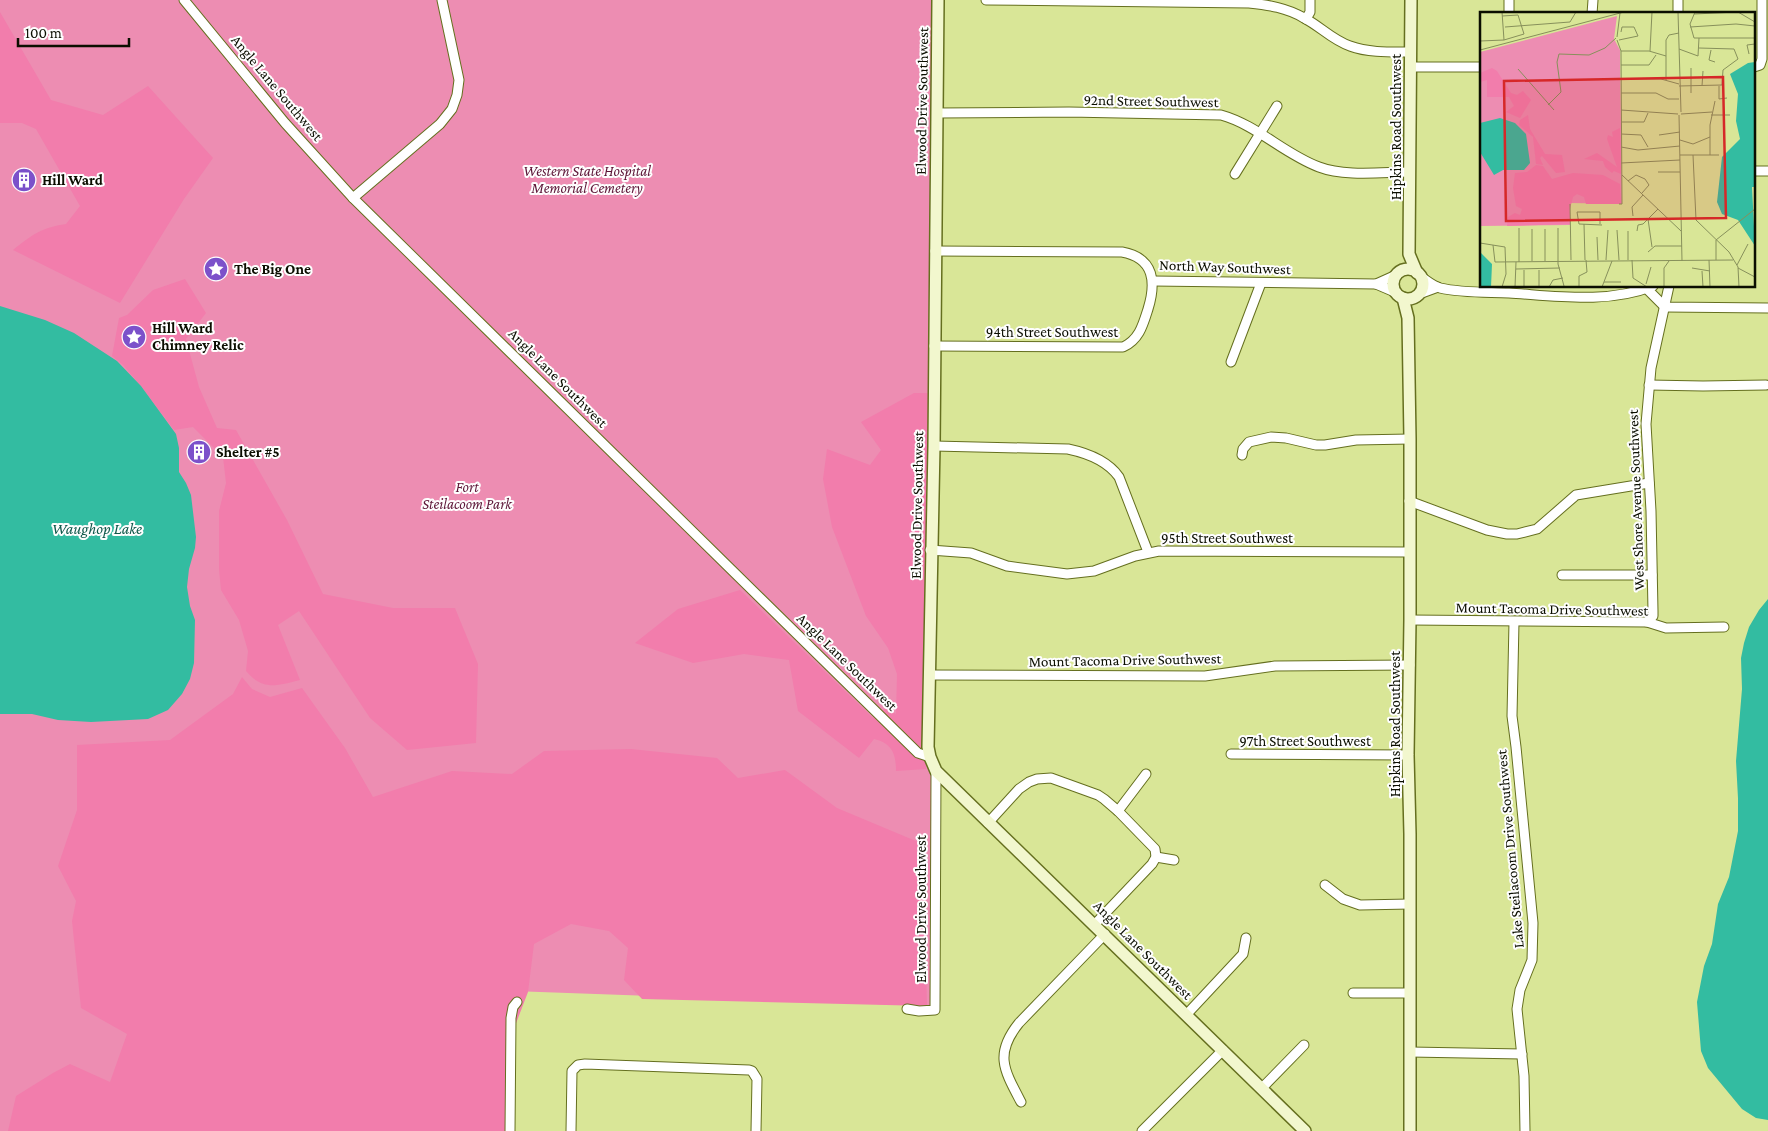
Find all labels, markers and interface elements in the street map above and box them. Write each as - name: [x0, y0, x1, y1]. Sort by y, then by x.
- inset map: [1480, 12, 1756, 288]
- scale bar: [18, 15, 129, 47]
- text: 100 m: [25, 25, 62, 41]
- street label: Elwood Drive Southwest: [913, 26, 931, 175]
- street label: Angle Lane Southwest: [227, 32, 326, 145]
- street label: Hipkins Road Southwest: [1388, 53, 1405, 200]
- street label: 92nd Street Southwest: [1083, 92, 1220, 110]
- park label: Western State Hospital Memorial Cemetery: [523, 163, 651, 197]
- building icon: Hill Ward: [11, 167, 37, 193]
- place label: Hill Ward: [42, 172, 104, 188]
- place icon: The Big One: [203, 256, 229, 282]
- street label: North Way Southwest: [1159, 257, 1292, 278]
- place label: The Big One: [234, 261, 311, 277]
- place label: Hill Ward Chimney Relic: [152, 320, 244, 353]
- place icon: Hill Ward Chimney Relic: [121, 324, 147, 350]
- street label: 94th Street Southwest: [986, 324, 1119, 340]
- street label: Angle Lane Southwest: [505, 325, 611, 432]
- street label: West Shore Avenue Southwest: [1625, 408, 1647, 591]
- street label: Elwood Drive Southwest: [908, 430, 926, 579]
- building icon: Shelter #5: [186, 439, 212, 465]
- place label: Shelter #5: [216, 444, 280, 460]
- park label: Fort Steilacoom Park: [422, 479, 513, 512]
- water label: Waughop Lake: [52, 520, 142, 538]
- street label: 95th Street Southwest: [1161, 530, 1294, 546]
- street label: Mount Tacoma Drive Southwest: [1455, 599, 1650, 619]
- street label: Angle Lane Southwest: [793, 610, 901, 715]
- street label: Mount Tacoma Drive Southwest: [1028, 650, 1223, 670]
- street label: Hipkins Road Southwest: [1387, 650, 1404, 797]
- street label: 97th Street Southwest: [1239, 733, 1372, 749]
- street label: Lake Steilacoom Drive Southwest: [1493, 748, 1527, 949]
- street label: Elwood Drive Southwest: [913, 834, 929, 983]
- street label: Angle Lane Southwest: [1090, 897, 1196, 1004]

